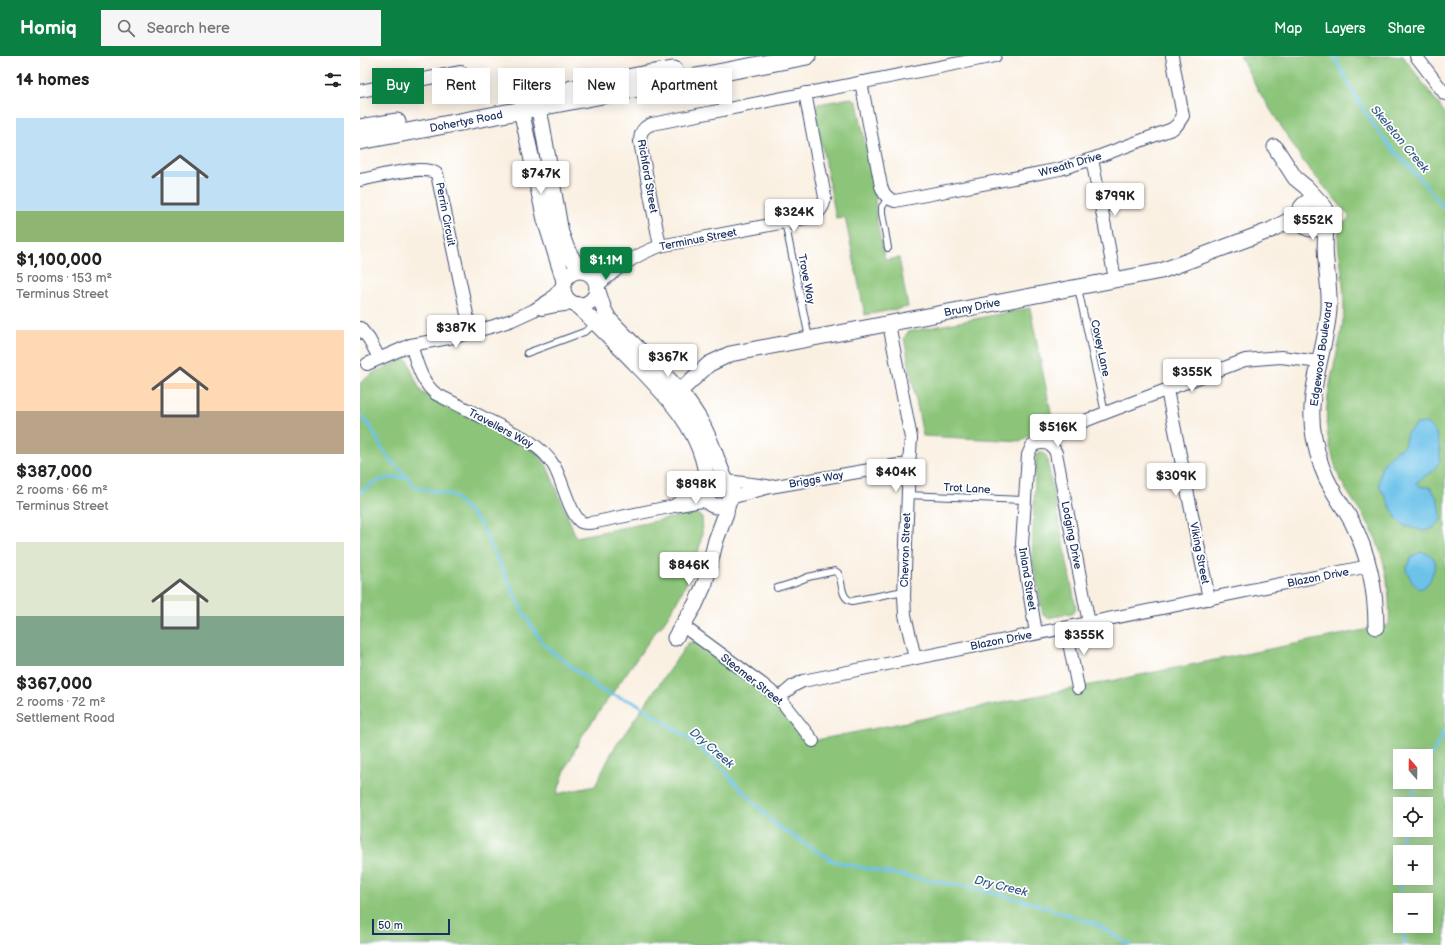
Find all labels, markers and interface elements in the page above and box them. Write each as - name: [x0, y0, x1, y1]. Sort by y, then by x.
- search box: [101, 10, 381, 46]
- text: Homiq: [20, 17, 77, 40]
- icon: search: [115, 17, 137, 39]
- text: Search here: [147, 19, 230, 38]
- text: Map: [1274, 20, 1302, 37]
- text: Layers: [1324, 20, 1366, 37]
- text: Share: [1388, 20, 1425, 37]
- chip: Buy: [372, 68, 424, 104]
- chip: Rent: [432, 68, 490, 104]
- chip: Filters: [498, 68, 565, 104]
- chip: New: [573, 68, 629, 104]
- chip: Apartment: [637, 68, 732, 104]
- icon: filters: [322, 69, 344, 91]
- text: 14 homes: [16, 70, 89, 90]
- water label: Skeleton Creek: [1367, 103, 1433, 177]
- street label: Dohertys Road: [429, 108, 504, 135]
- street label: Richford Street: [635, 138, 660, 215]
- icon: home: [144, 144, 216, 216]
- street label: Wreath Drive: [1037, 149, 1104, 180]
- pin: $747K: [513, 161, 569, 195]
- text: $747K: [521, 166, 561, 182]
- street label: Perrin Circuit: [433, 181, 458, 248]
- pin: $799K: [1087, 183, 1143, 217]
- text: $799K: [1095, 188, 1135, 204]
- pin: $324K: [766, 199, 822, 233]
- text: $324K: [774, 204, 814, 220]
- pin: $552K: [1285, 207, 1341, 241]
- text: $552K: [1293, 212, 1333, 228]
- street label: Terminus Street: [658, 226, 738, 253]
- pin: $1.1M: [578, 247, 634, 281]
- text: $1,100,000: [16, 250, 102, 270]
- text: $1.1M: [589, 252, 623, 268]
- street label: Trove Way: [795, 253, 818, 305]
- text: 5 rooms · 153 m²: [16, 270, 112, 286]
- text: Terminus Street: [16, 286, 109, 302]
- street label: Bruny Drive: [943, 296, 1002, 319]
- street label: Edgewood Boulevard: [1308, 301, 1335, 407]
- pin: $387K: [428, 315, 484, 349]
- street label: Covey Lane: [1088, 319, 1113, 378]
- text: $387K: [436, 320, 476, 336]
- pin: $367K: [640, 344, 696, 378]
- text: $367K: [648, 349, 688, 365]
- icon: home: [144, 356, 216, 428]
- pin: $355K: [1164, 359, 1220, 393]
- text: $355K: [1172, 364, 1212, 380]
- street label: Travellers Way: [466, 406, 535, 451]
- pin: $516K: [1030, 414, 1086, 448]
- text: $516K: [1039, 419, 1077, 435]
- pin: $404K: [868, 459, 924, 493]
- text: $387,000: [16, 462, 92, 482]
- pin: $309K: [1148, 463, 1204, 497]
- text: $404K: [876, 464, 916, 480]
- street label: Briggs Way: [788, 468, 845, 491]
- text: $309K: [1156, 468, 1196, 484]
- pin: $898K: [668, 471, 724, 505]
- text: $898K: [676, 476, 716, 492]
- street label: Trot Lane: [943, 481, 991, 496]
- text: 2 rooms · 66 m²: [16, 482, 108, 498]
- text: Terminus Street: [16, 498, 109, 514]
- street label: Lodging Drive: [1059, 500, 1085, 571]
- street label: Chevron Street: [898, 512, 913, 588]
- street label: Viking Street: [1187, 521, 1212, 586]
- street label: Inland Street: [1016, 547, 1039, 612]
- pin: $846K: [661, 552, 717, 586]
- text: $846K: [669, 557, 709, 573]
- street label: Blazon Drive: [1286, 565, 1351, 590]
- icon: home: [144, 568, 216, 640]
- pin: $355K: [1056, 622, 1112, 656]
- text: $355K: [1064, 627, 1104, 643]
- street label: Blazon Drive: [969, 628, 1034, 653]
- street label: Steamer Street: [718, 651, 786, 708]
- text: $367,000: [16, 674, 92, 694]
- text: 2 rooms · 72 m²: [16, 694, 106, 710]
- text: Settlement Road: [16, 710, 115, 726]
- water label: Dry Creek: [686, 725, 738, 772]
- north arrow: [1393, 749, 1433, 789]
- map controls: [1393, 749, 1433, 933]
- button: locate: [1393, 797, 1433, 837]
- button: +: [1393, 845, 1433, 885]
- water label: Dry Creek: [973, 873, 1030, 901]
- button: −: [1393, 893, 1433, 933]
- scale bar: [372, 917, 450, 936]
- text: 50 m: [378, 919, 403, 932]

